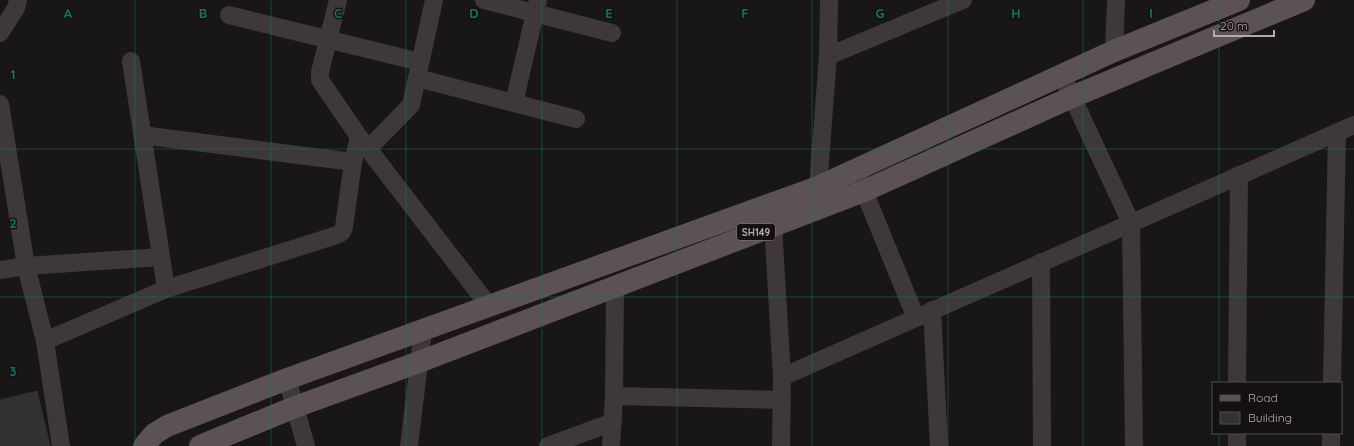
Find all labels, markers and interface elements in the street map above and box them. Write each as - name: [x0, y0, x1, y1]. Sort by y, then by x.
- text: A: [64, 5, 73, 21]
- text: B: [199, 5, 207, 21]
- text: C: [334, 5, 342, 21]
- text: D: [469, 5, 479, 21]
- text: E: [605, 5, 613, 21]
- text: F: [741, 5, 749, 21]
- text: G: [875, 5, 885, 21]
- text: H: [1011, 5, 1021, 21]
- text: I: [1149, 5, 1153, 21]
- scale bar: [1214, 12, 1274, 38]
- text: 20 m: [1220, 18, 1248, 33]
- text: 1: [10, 66, 16, 82]
- text: 2: [9, 215, 17, 231]
- road number: SH149: [737, 224, 775, 240]
- text: 3: [10, 363, 17, 379]
- legend: [1212, 382, 1342, 434]
- text: Road: [1248, 390, 1278, 405]
- text: Building: [1248, 410, 1292, 425]

